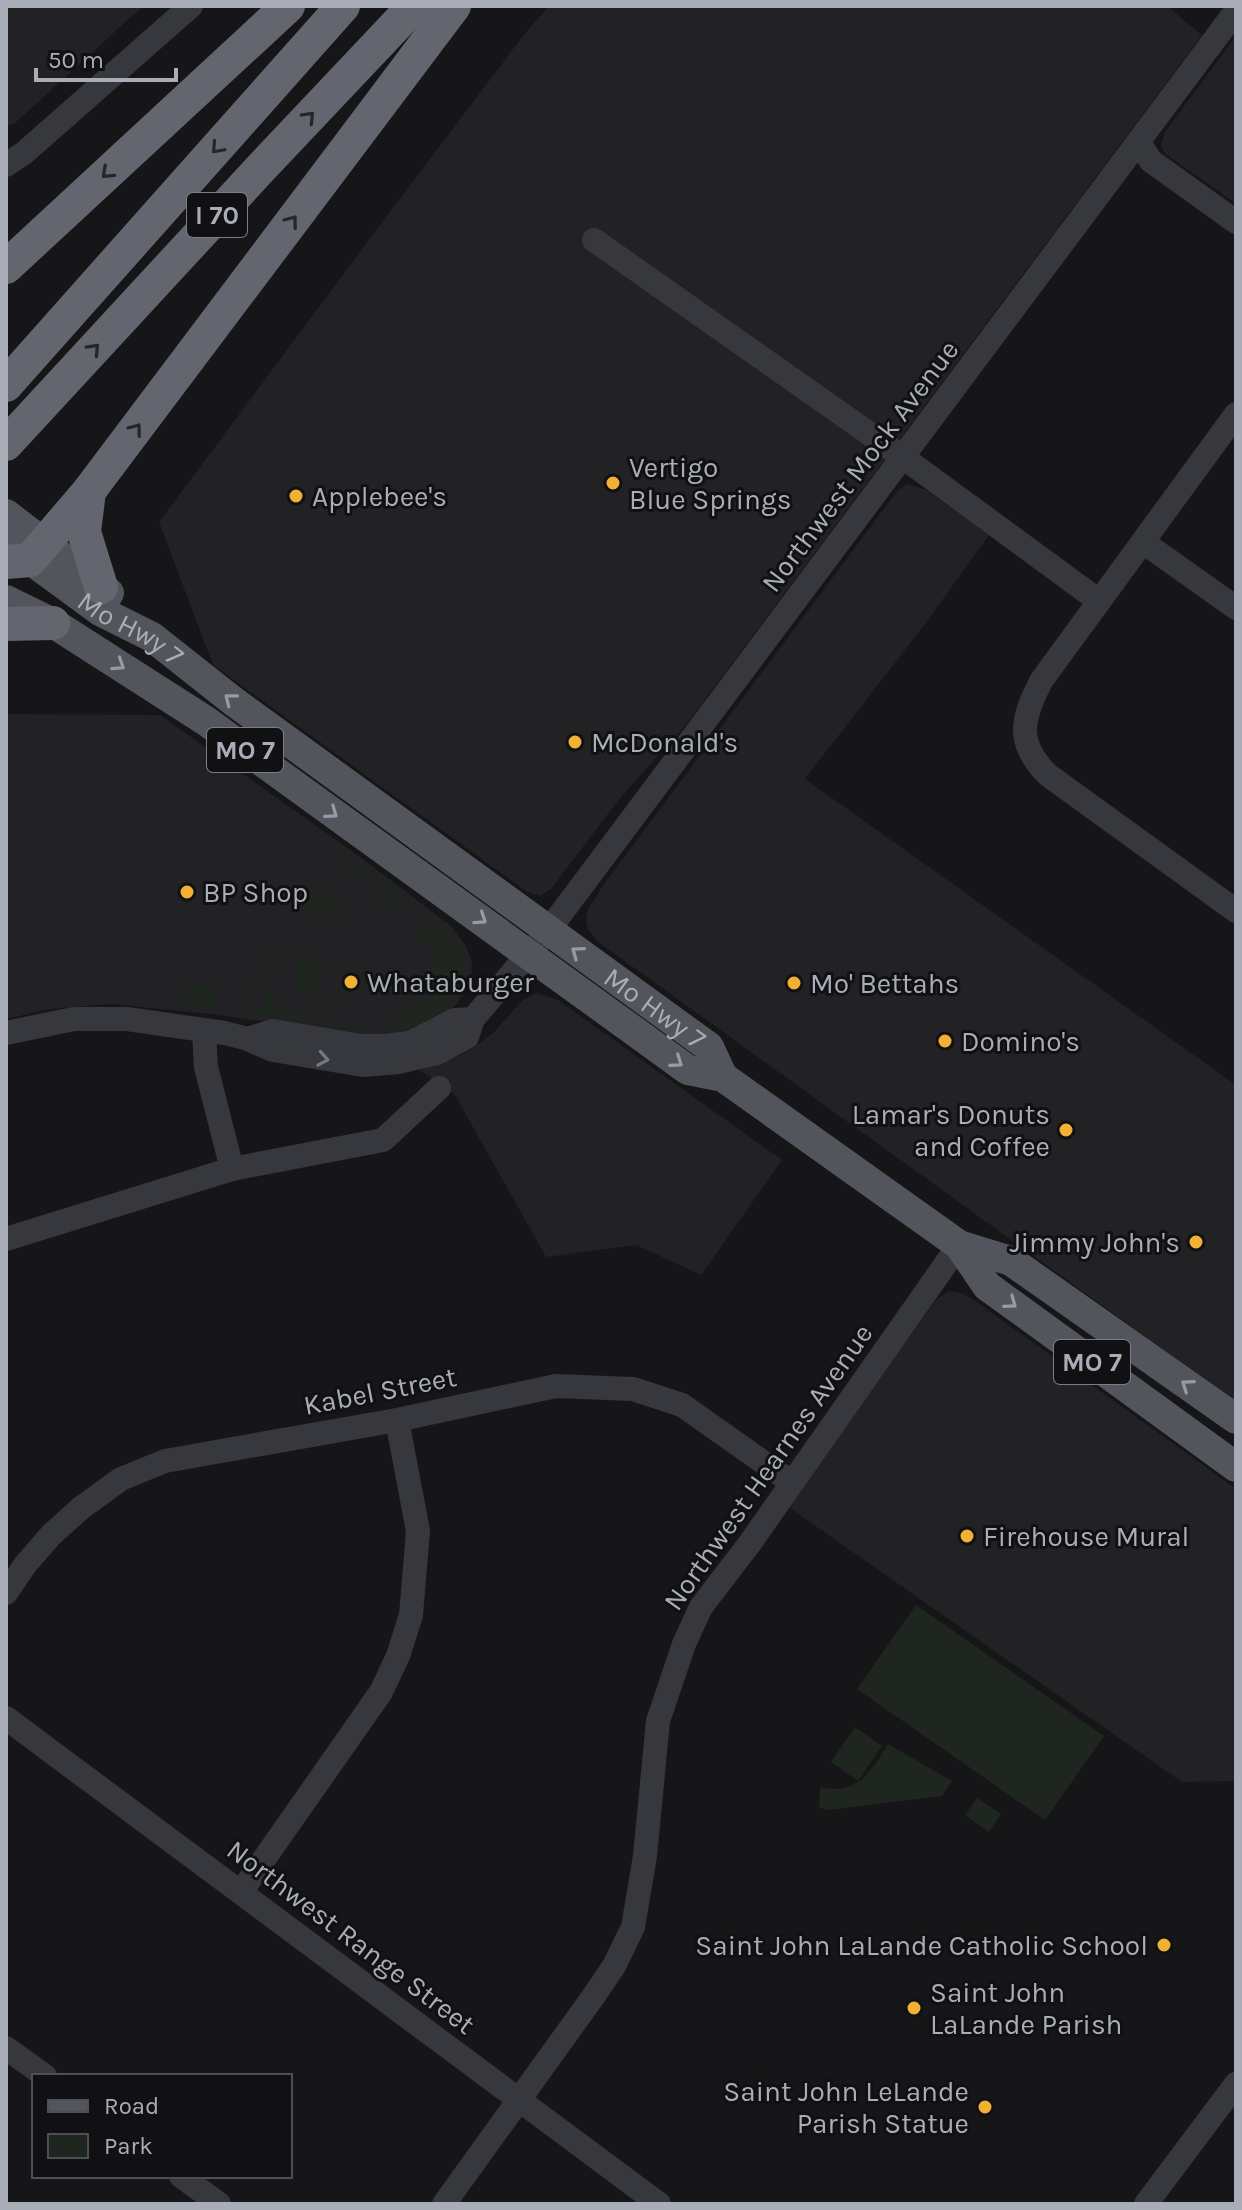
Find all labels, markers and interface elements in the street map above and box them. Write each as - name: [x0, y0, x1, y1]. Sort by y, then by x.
- scale bar: [36, 32, 176, 82]
- text: 50 m: [48, 46, 104, 74]
- one-way arrow: [299, 112, 314, 126]
- one-way arrow: [212, 139, 226, 153]
- one-way arrow: [102, 163, 117, 177]
- road number: I 70: [187, 193, 247, 237]
- one-way arrow: [283, 215, 297, 230]
- street label: Northwest Mock Avenue: [755, 334, 965, 598]
- one-way arrow: [84, 344, 99, 358]
- one-way arrow: [126, 423, 141, 438]
- place label: Vertigo Blue Springs: [629, 451, 791, 516]
- marker: Vertigo Blue Springs: [604, 474, 622, 492]
- place label: Applebee's: [312, 480, 447, 513]
- marker: Applebee's: [287, 487, 305, 505]
- street label: Mo Hwy 7: [71, 584, 191, 672]
- one-way arrow: [110, 655, 125, 670]
- one-way arrow: [224, 694, 239, 708]
- place label: McDonald's: [591, 726, 738, 759]
- road number: MO 7: [207, 728, 283, 772]
- marker: McDonald's: [566, 733, 584, 751]
- one-way arrow: [323, 804, 337, 818]
- place label: BP Shop: [203, 876, 308, 909]
- marker: BP Shop: [178, 883, 196, 901]
- one-way arrow: [473, 909, 487, 924]
- one-way arrow: [571, 947, 586, 962]
- street label: Mo Hwy 7: [598, 960, 713, 1056]
- place label: Whataburger: [367, 966, 535, 999]
- place label: Mo' Bettahs: [810, 967, 959, 1000]
- marker: Whataburger: [342, 973, 360, 991]
- marker: Mo' Bettahs: [785, 974, 803, 992]
- place label: Domino's: [961, 1025, 1080, 1058]
- marker: Domino's: [936, 1032, 954, 1050]
- one-way arrow: [316, 1050, 330, 1067]
- one-way arrow: [669, 1052, 683, 1067]
- place label: Lamar's Donuts and Coffee: [852, 1098, 1050, 1163]
- marker: Lamar's Donuts and Coffee: [1057, 1121, 1075, 1139]
- place label: Jimmy John's: [1009, 1226, 1180, 1259]
- marker: Jimmy John's: [1187, 1233, 1205, 1251]
- one-way arrow: [1002, 1293, 1016, 1307]
- street label: Northwest Hearnes Avenue: [656, 1317, 880, 1617]
- road number: MO 7: [1054, 1340, 1130, 1384]
- street label: Kabel Street: [301, 1360, 459, 1422]
- one-way arrow: [1181, 1380, 1195, 1395]
- place label: Firehouse Mural: [983, 1520, 1189, 1553]
- marker: Firehouse Mural: [958, 1527, 976, 1545]
- street label: Northwest Range Street: [221, 1833, 481, 2041]
- place label: Saint John LaLande Catholic School: [695, 1929, 1148, 1962]
- marker: Saint John LaLande Catholic School: [1155, 1936, 1173, 1954]
- place label: Saint John LaLande Parish: [930, 1976, 1123, 2041]
- marker: Saint John LaLande Parish: [905, 1999, 923, 2017]
- legend: [32, 2074, 292, 2178]
- place label: Saint John LeLande Parish Statue: [723, 2075, 969, 2140]
- text: Road: [104, 2092, 159, 2120]
- marker: Saint John LeLande Parish Statue: [976, 2098, 994, 2116]
- text: Park: [104, 2132, 153, 2160]

